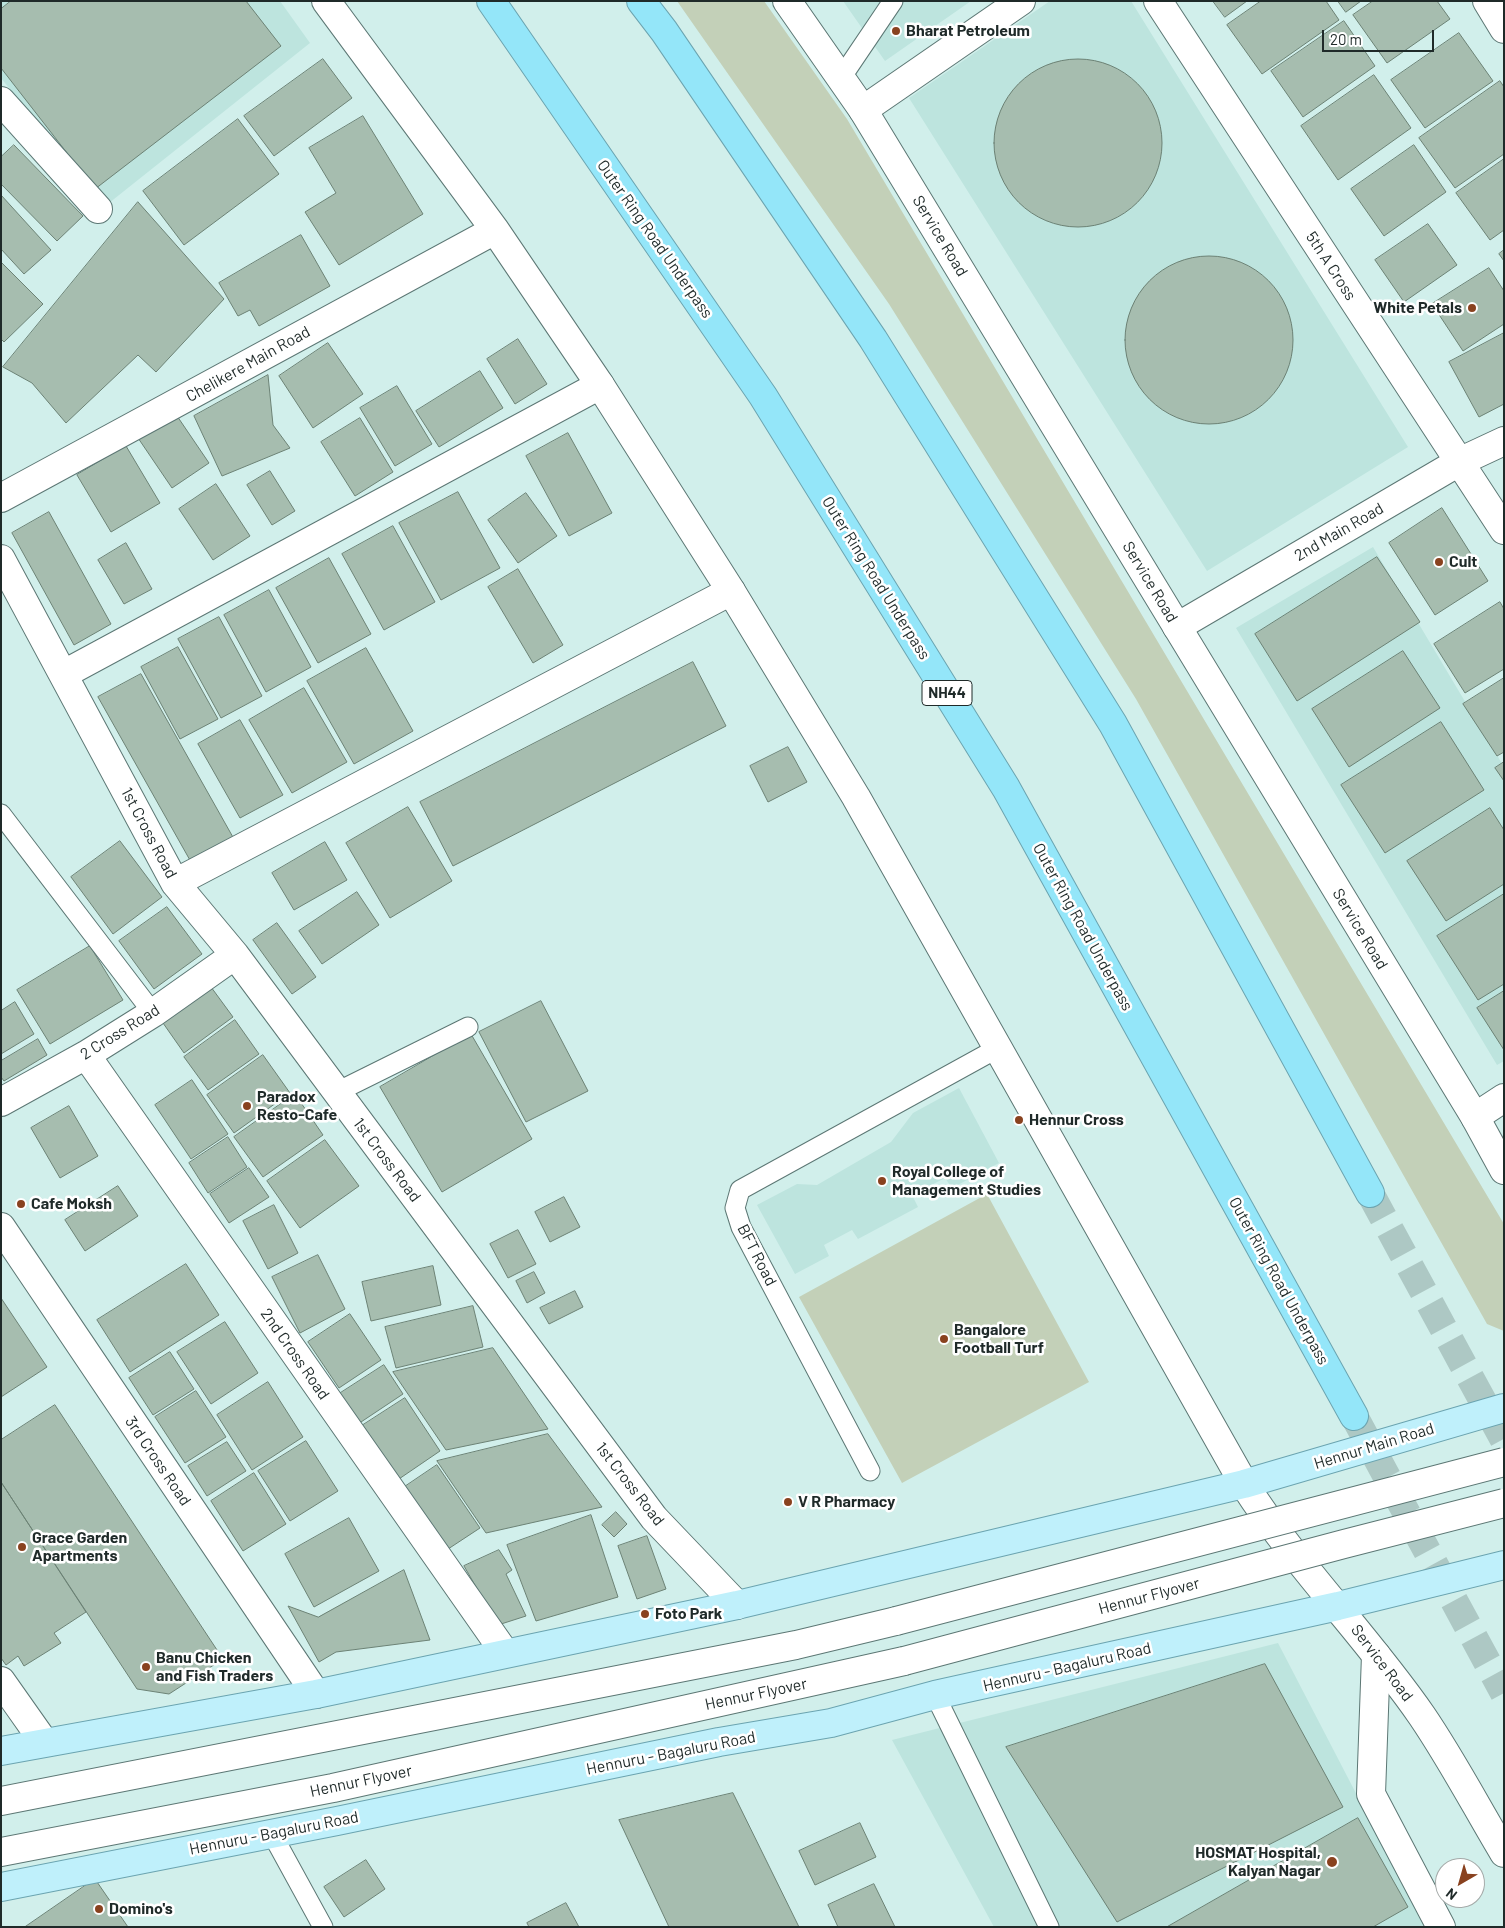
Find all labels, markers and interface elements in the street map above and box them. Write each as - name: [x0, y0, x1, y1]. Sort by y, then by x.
- scale bar: [1325, 20, 1438, 52]
- place label: Bharat Petroleum: [906, 21, 1030, 41]
- marker: Bharat Petroleum: [890, 25, 902, 37]
- text: 20 m: [1330, 30, 1362, 48]
- street label: Outer Ring Road Underpass: [593, 156, 717, 322]
- street label: Service Road: [908, 192, 972, 280]
- street label: 5th A Cross: [1302, 228, 1360, 304]
- place label: White Petals: [1373, 298, 1462, 318]
- marker: White Petals: [1466, 302, 1478, 314]
- street label: Chelikere Main Road: [183, 322, 313, 406]
- street label: Outer Ring Road Underpass: [818, 493, 934, 663]
- street label: 2nd Main Road: [1291, 499, 1387, 565]
- street label: Service Road: [1118, 538, 1182, 626]
- place label: Cult: [1449, 552, 1477, 572]
- marker: Cult: [1433, 556, 1445, 568]
- road number: NH44: [922, 680, 972, 706]
- street label: 1st Cross Road: [117, 784, 181, 882]
- street label: Outer Ring Road Underpass: [1029, 840, 1137, 1014]
- street label: Service Road: [1328, 885, 1392, 973]
- street label: 2 Cross Road: [77, 1000, 163, 1064]
- place label: Paradox Resto-Cafe: [257, 1087, 337, 1125]
- marker: Paradox Resto-Cafe: [241, 1100, 253, 1112]
- place label: Hennur Cross: [1029, 1110, 1124, 1130]
- street label: 1st Cross Road: [349, 1114, 425, 1206]
- marker: Hennur Cross: [1013, 1114, 1025, 1126]
- place label: Royal College of Management Studies: [892, 1162, 1041, 1200]
- marker: Royal College of Management Studies: [876, 1175, 888, 1187]
- place label: Cafe Moksh: [31, 1194, 112, 1214]
- street label: Outer Ring Road Underpass: [1225, 1194, 1333, 1368]
- marker: Cafe Moksh: [15, 1198, 27, 1210]
- street label: BFT Road: [733, 1221, 781, 1289]
- street label: 2nd Cross Road: [256, 1305, 334, 1403]
- place label: Bangalore Football Turf: [954, 1320, 1044, 1358]
- marker: Bangalore Football Turf: [938, 1333, 950, 1345]
- street label: 3rd Cross Road: [121, 1413, 195, 1509]
- street label: Hennur Main Road: [1312, 1419, 1436, 1473]
- street label: 1st Cross Road: [592, 1439, 668, 1529]
- place label: V R Pharmacy: [798, 1492, 895, 1512]
- marker: V R Pharmacy: [782, 1496, 794, 1508]
- place label: Grace Garden Apartments: [32, 1528, 127, 1566]
- marker: Grace Garden Apartments: [16, 1541, 28, 1553]
- street label: Hennur Flyover: [1096, 1573, 1202, 1619]
- place label: Foto Park: [655, 1604, 722, 1624]
- marker: Foto Park: [639, 1608, 651, 1620]
- street label: Service Road: [1347, 1621, 1417, 1705]
- street label: Hennuru - Bagaluru Road: [981, 1638, 1153, 1696]
- place label: Banu Chicken and Fish Traders: [156, 1648, 273, 1686]
- marker: Banu Chicken and Fish Traders: [140, 1661, 152, 1673]
- street label: Hennur Flyover: [703, 1674, 809, 1714]
- street label: Hennuru - Bagaluru Road: [585, 1727, 757, 1779]
- street label: Hennur Flyover: [308, 1761, 414, 1801]
- street label: Hennuru - Bagaluru Road: [188, 1807, 360, 1859]
- place label: HOSMAT Hospital, Kalyan Nagar: [1195, 1843, 1321, 1881]
- marker: HOSMAT Hospital, Kalyan Nagar: [1325, 1855, 1339, 1869]
- north arrow: [1435, 1858, 1485, 1908]
- text: N: [1442, 1885, 1460, 1904]
- place label: Domino's: [109, 1899, 173, 1919]
- marker: Domino's: [93, 1903, 105, 1915]

